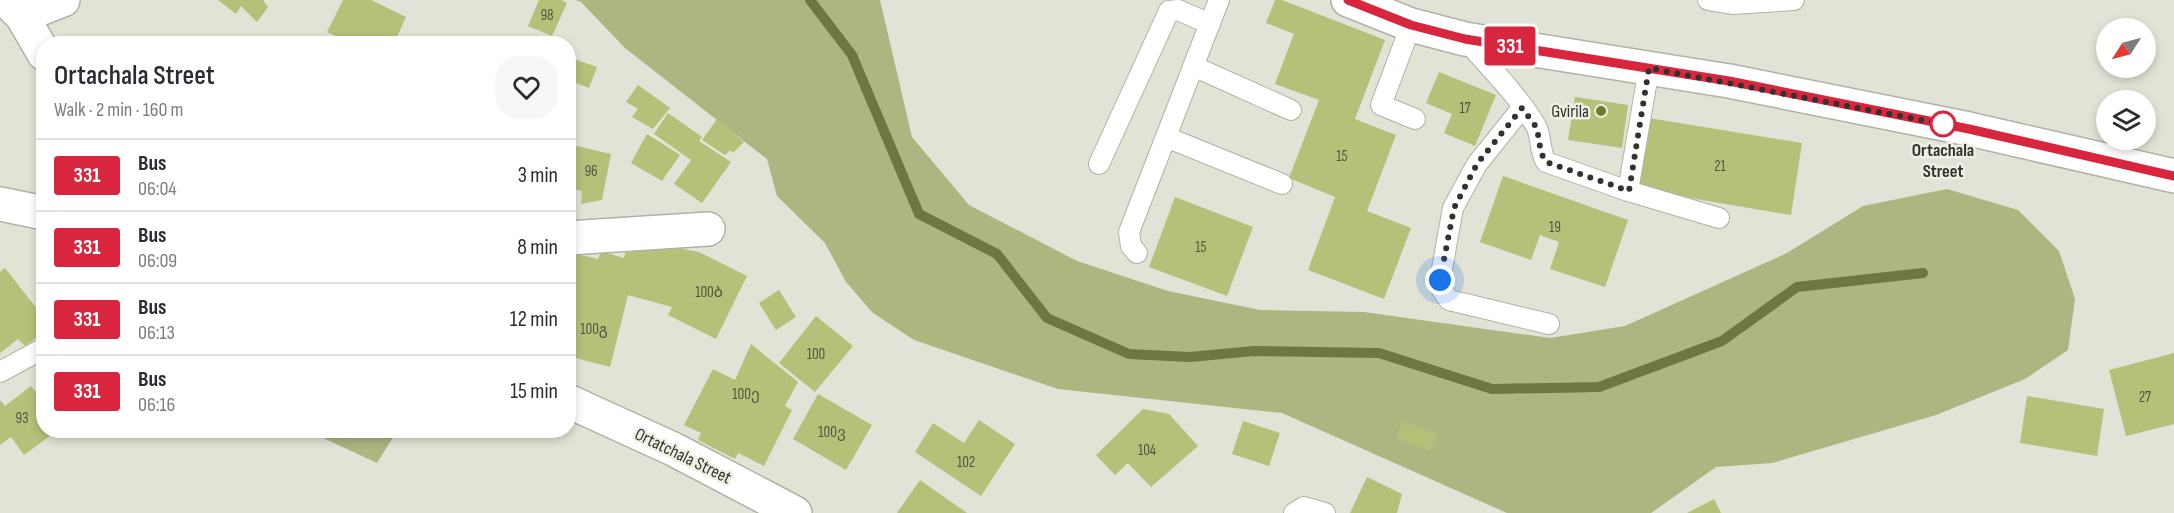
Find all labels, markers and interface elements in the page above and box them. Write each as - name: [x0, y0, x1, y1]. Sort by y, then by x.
- house number: 98: [540, 6, 554, 25]
- north arrow: [2096, 18, 2156, 78]
- map controls: [2096, 18, 2156, 150]
- line badge: 331: [1476, 26, 1544, 66]
- text: 331: [1496, 34, 1524, 59]
- button: heart: [495, 56, 558, 119]
- text: Ortachala Street: [54, 59, 215, 92]
- button: layers: [2096, 90, 2156, 150]
- text: Walk · 2 min · 160 m: [54, 98, 183, 122]
- house number: 17: [1459, 99, 1471, 118]
- place label: Gvirila: [1551, 101, 1589, 122]
- marker: Gvirila: [1594, 104, 1608, 118]
- marker: Ortachala Street: [1930, 111, 1956, 137]
- place label: Ortachala Street: [1912, 140, 1974, 182]
- house number: 15: [1336, 147, 1348, 166]
- text: Bus: [138, 150, 167, 177]
- house number: 21: [1714, 157, 1726, 176]
- text: 3 min: [518, 162, 558, 189]
- house number: 96: [584, 162, 598, 181]
- text: 331: [73, 163, 101, 188]
- text: 06:04: [138, 177, 177, 201]
- house number: 19: [1549, 218, 1561, 237]
- text: Bus: [138, 222, 167, 249]
- text: 8 min: [517, 234, 558, 261]
- text: 331: [73, 235, 101, 260]
- house number: 15: [1195, 238, 1207, 257]
- text: 06:09: [138, 249, 177, 273]
- your location: [1425, 265, 1455, 295]
- house number: 100ბ: [695, 283, 723, 302]
- text: Bus: [138, 294, 167, 321]
- text: 12 min: [510, 306, 558, 333]
- text: 331: [73, 307, 101, 332]
- house number: 100გ: [580, 320, 608, 339]
- text: 06:13: [138, 321, 175, 345]
- house number: 100: [807, 345, 825, 364]
- text: Bus: [138, 366, 167, 393]
- text: 15 min: [510, 378, 558, 405]
- text: 331: [73, 379, 101, 404]
- house number: 100ე: [732, 385, 760, 404]
- house number: 27: [2139, 388, 2151, 407]
- text: 06:16: [138, 393, 175, 417]
- house number: 93: [16, 409, 28, 428]
- house number: 100ვ: [818, 423, 846, 442]
- street label: Ortatchala Street: [631, 424, 735, 489]
- house number: 104: [1138, 441, 1156, 460]
- house number: 102: [957, 453, 975, 472]

